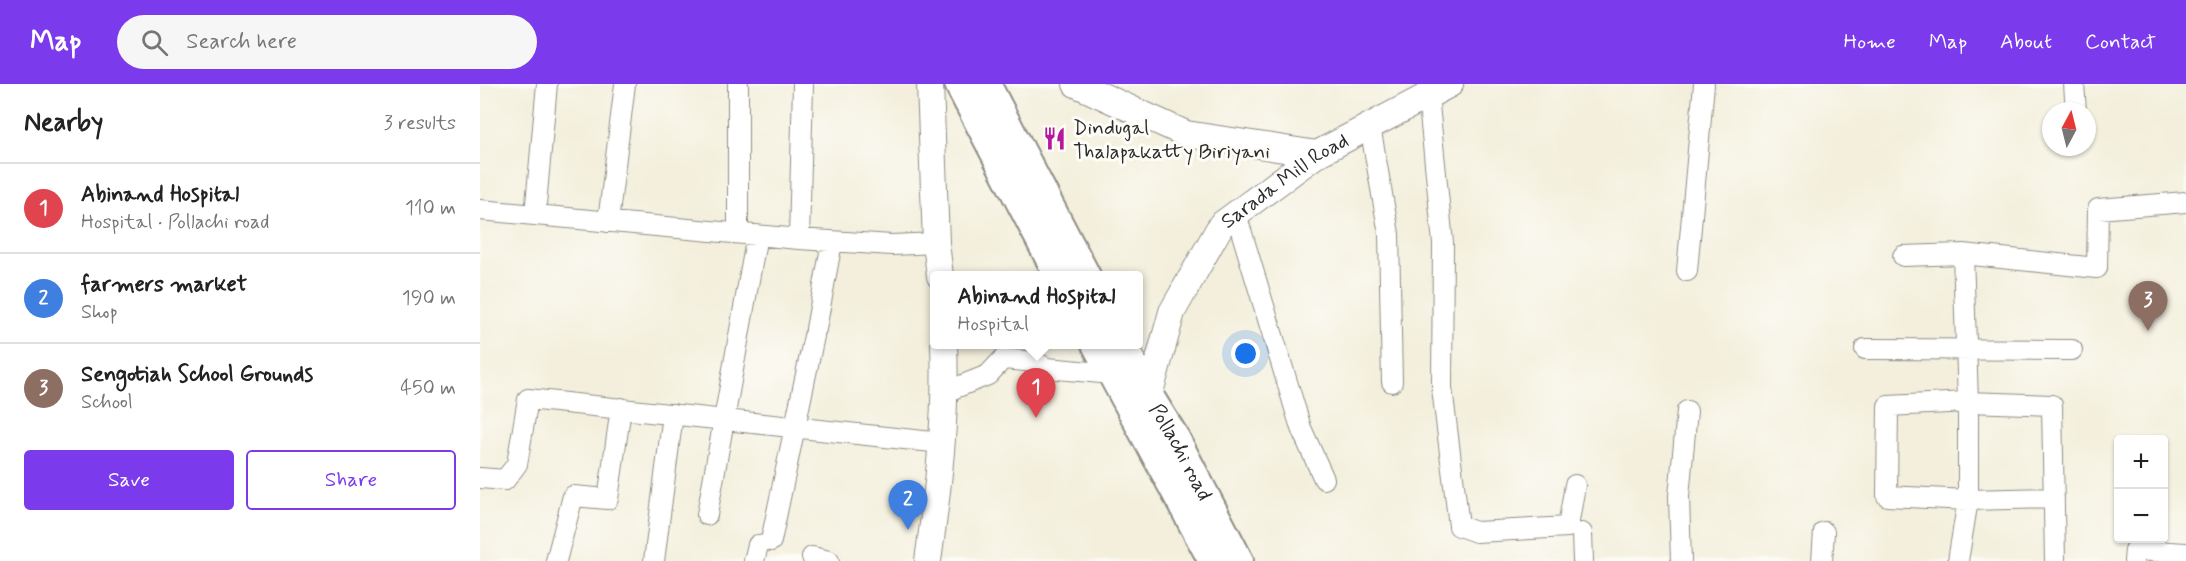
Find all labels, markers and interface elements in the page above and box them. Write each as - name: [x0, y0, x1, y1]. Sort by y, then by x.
- search box: [117, 15, 537, 69]
- text: Map: [30, 24, 81, 61]
- icon: search: [138, 26, 171, 59]
- text: Search here: [186, 28, 297, 56]
- text: Home: [1844, 28, 1896, 56]
- text: Map: [1929, 28, 1967, 56]
- text: About: [2000, 28, 2052, 56]
- text: Contact: [2085, 28, 2156, 56]
- north arrow: [2042, 102, 2096, 156]
- text: Nearby: [24, 106, 103, 140]
- text: 3 results: [384, 110, 456, 137]
- place label: Dindugal Thalapakatty Biriyani: [1073, 114, 1270, 166]
- restaurant icon: Dindugal Thalapakatty Biriyani: [1042, 126, 1068, 152]
- street label: Sarada Mill Road: [1215, 127, 1354, 236]
- text: Abinand Hospital: [81, 181, 239, 209]
- text: 1: [39, 195, 48, 222]
- text: 110 m: [405, 195, 456, 222]
- text: Hospital · Pollachi road: [81, 209, 269, 236]
- text: farmers market: [81, 271, 247, 299]
- popup: [930, 271, 1143, 349]
- pin: 3: [2128, 282, 2168, 331]
- text: Abinand Hospital: [957, 283, 1116, 311]
- text: 2: [39, 285, 48, 312]
- text: 190 m: [402, 285, 456, 312]
- text: Shop: [81, 299, 118, 326]
- text: Hospital: [957, 311, 1029, 338]
- your location: [1231, 339, 1260, 368]
- text: Sengotiah School Grounds: [81, 361, 313, 389]
- pin: 1: [1016, 368, 1056, 418]
- text: 3: [39, 375, 48, 402]
- text: 450 m: [400, 375, 456, 402]
- text: School: [81, 389, 133, 416]
- street label: Pollachi road: [1142, 399, 1218, 506]
- map controls: [2114, 435, 2168, 543]
- button: +: [2114, 435, 2168, 489]
- button: Save: [24, 450, 234, 510]
- button: Share: [246, 450, 456, 510]
- pin: 2: [888, 480, 928, 530]
- button: −: [2114, 489, 2168, 543]

